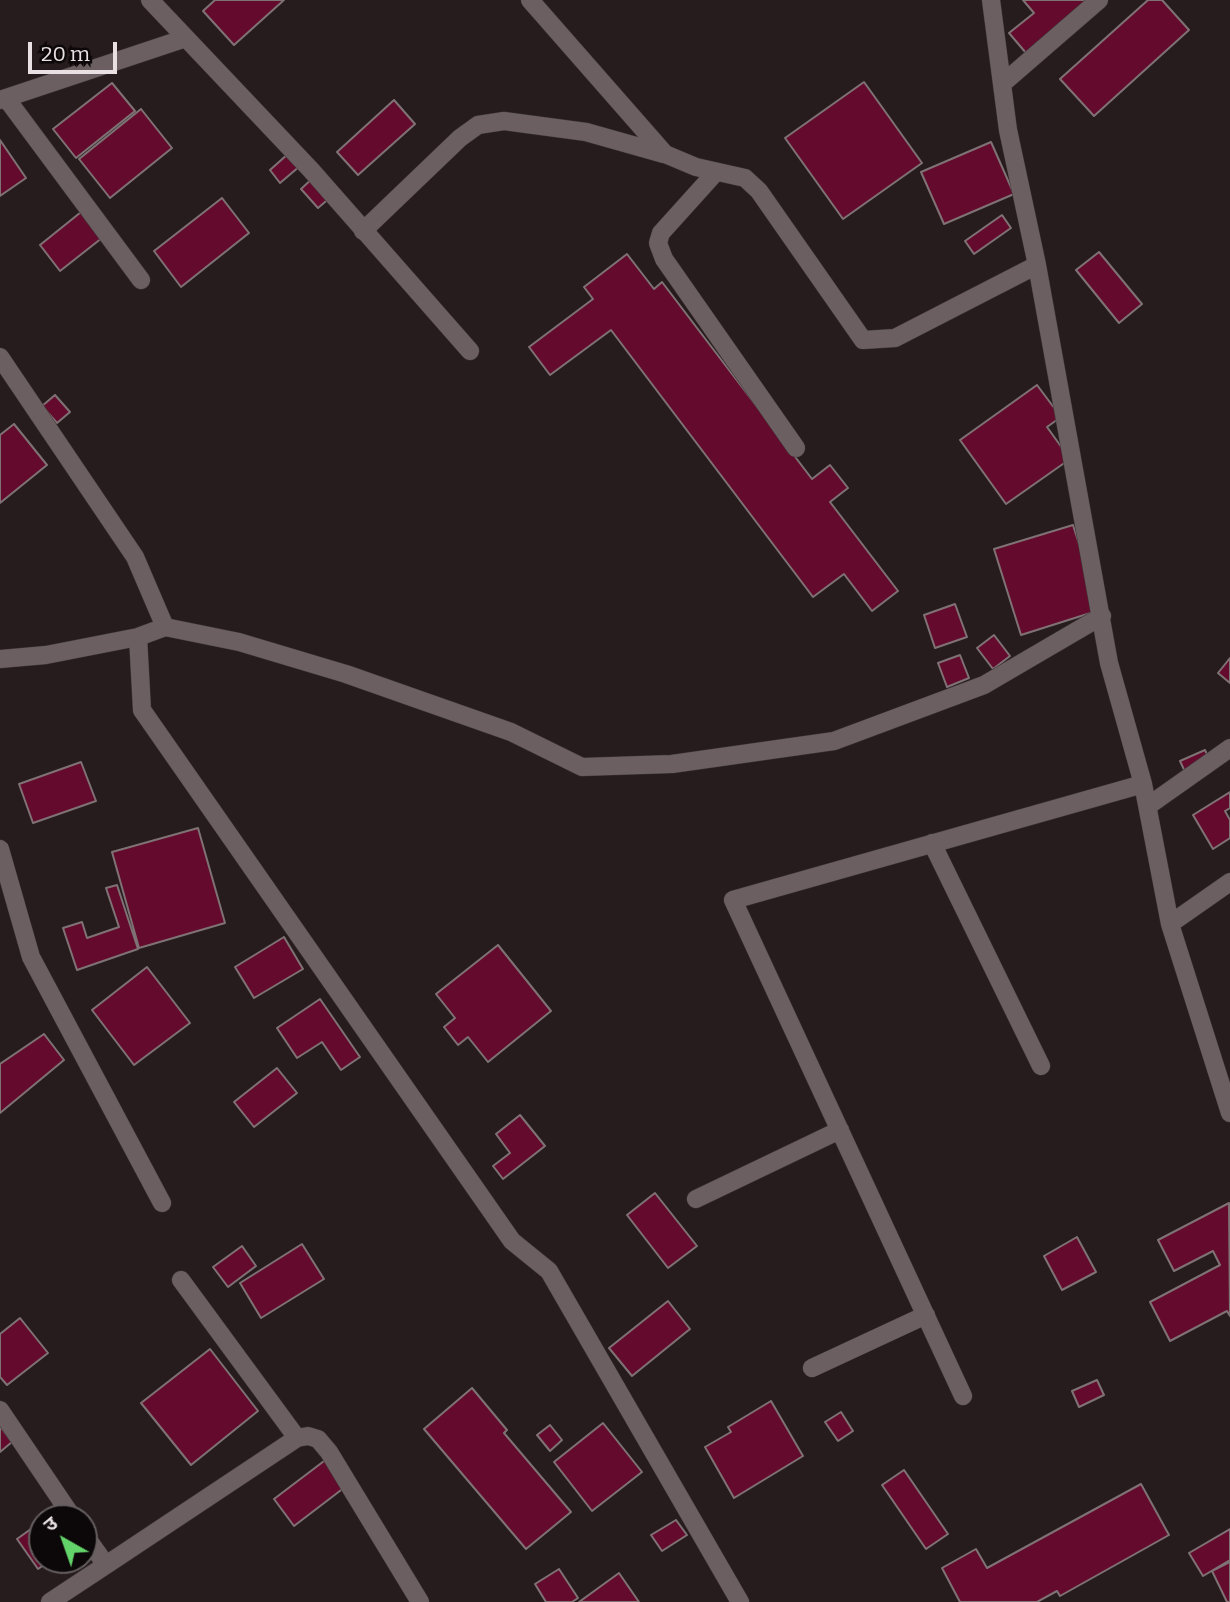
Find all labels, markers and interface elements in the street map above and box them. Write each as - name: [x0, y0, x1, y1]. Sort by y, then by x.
- scale bar: [32, 28, 121, 72]
- text: 20 m: [41, 41, 90, 67]
- north arrow: [28, 1504, 98, 1574]
- text: उ: [39, 1512, 62, 1536]

